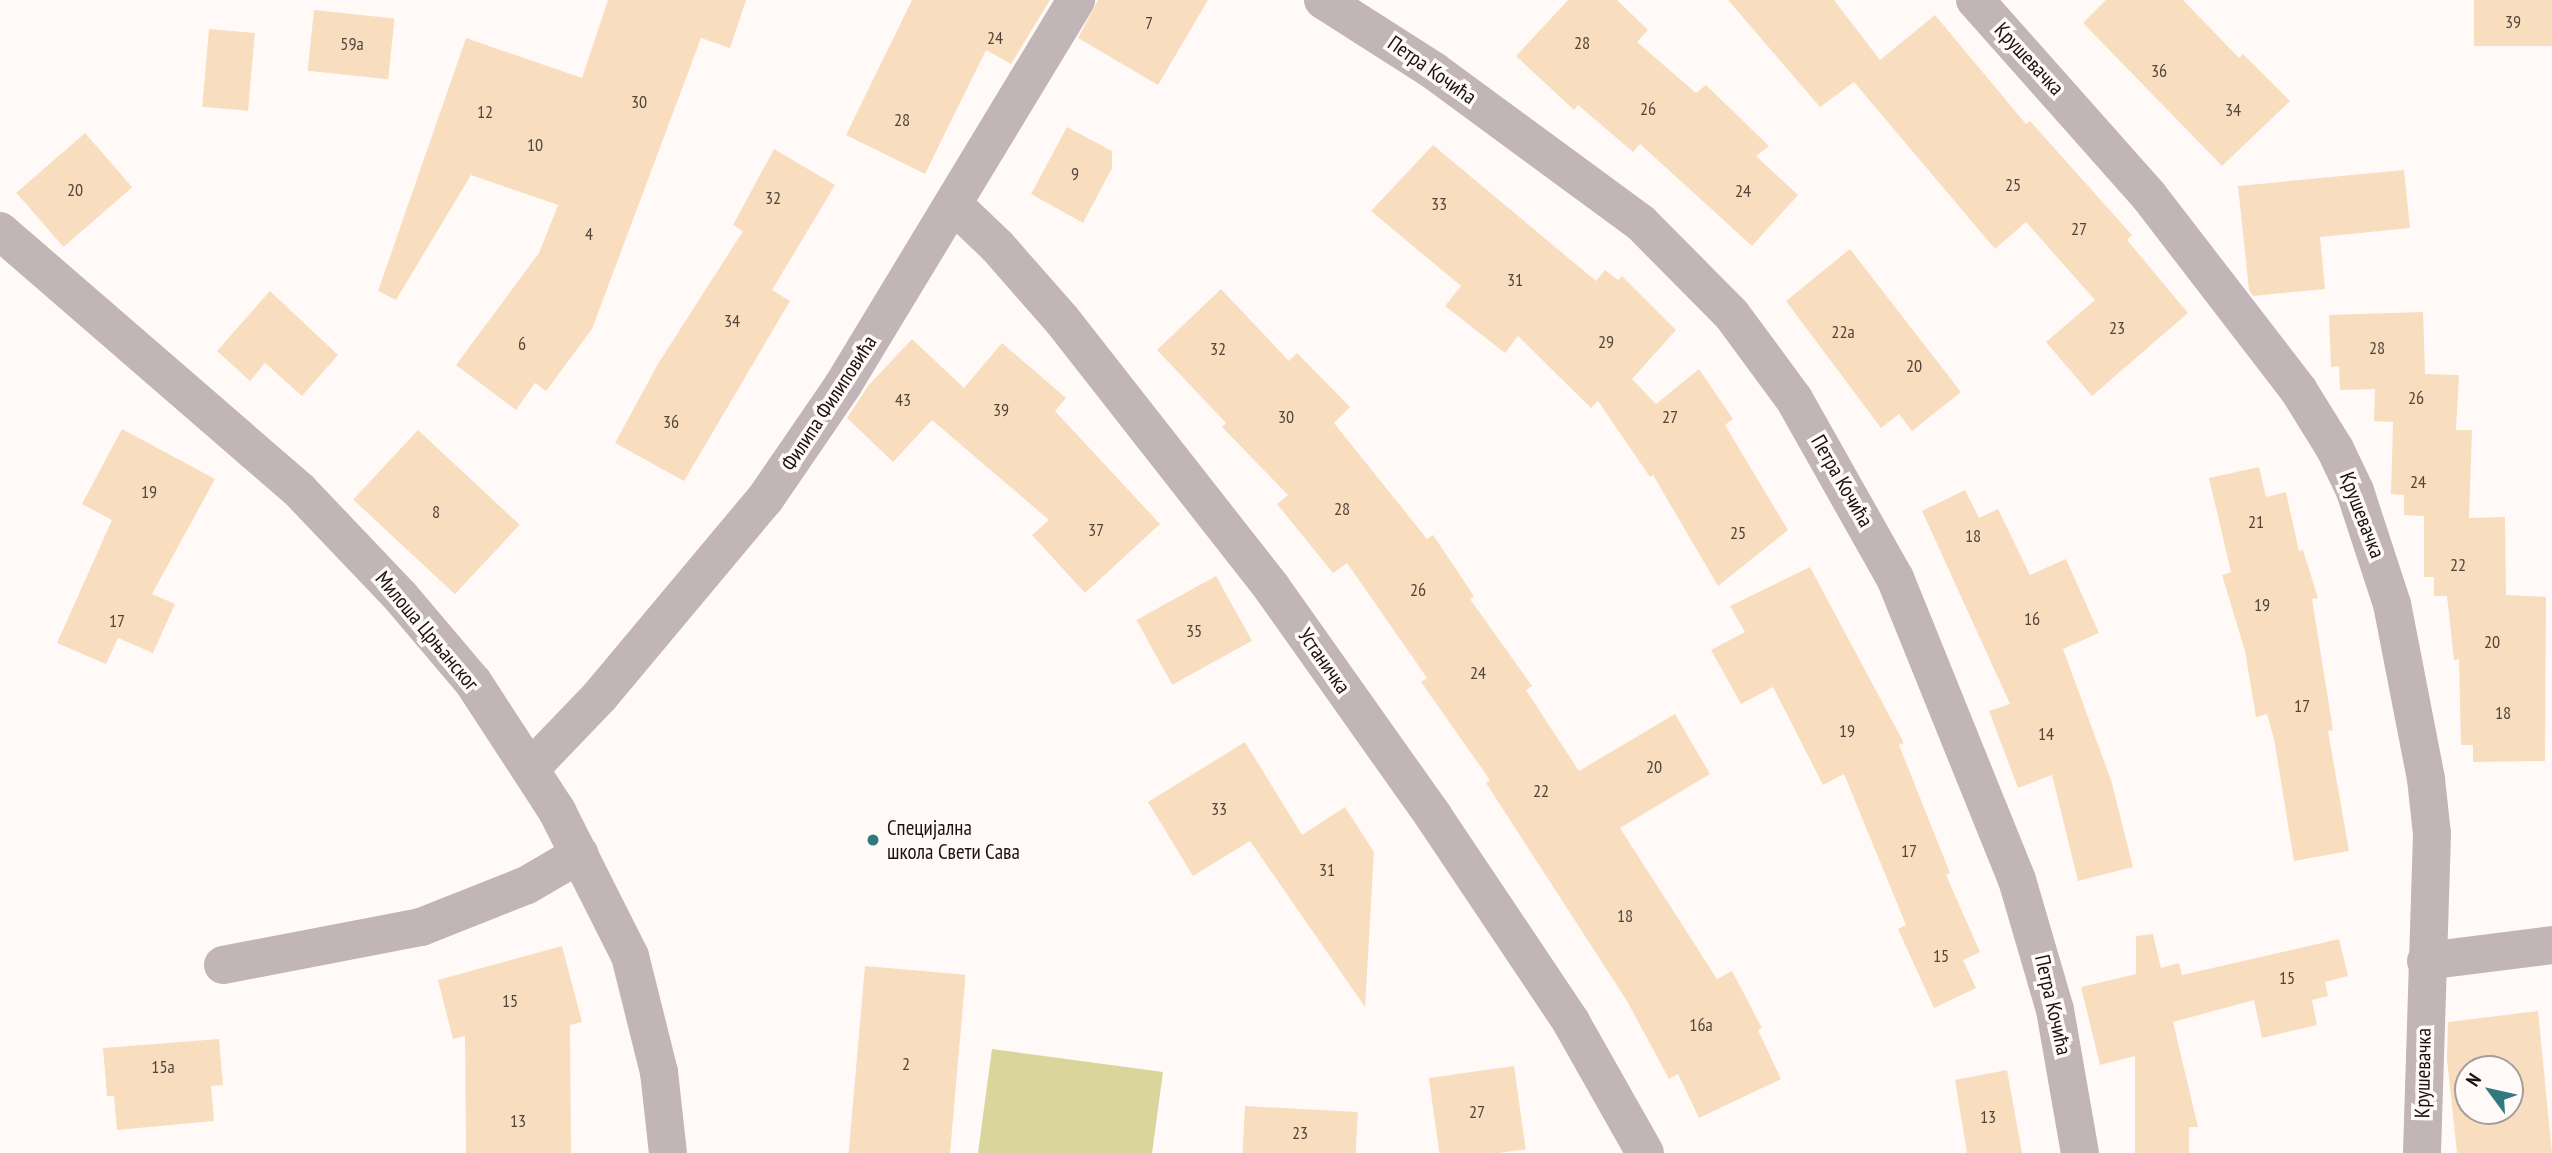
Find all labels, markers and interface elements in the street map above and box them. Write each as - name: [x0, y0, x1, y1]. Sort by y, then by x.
- house number: 39: [2505, 11, 2521, 33]
- house number: 7: [1145, 12, 1153, 34]
- street label: Крушевачка: [1989, 17, 2069, 101]
- house number: 24: [987, 27, 1003, 49]
- street label: Петра Кочића: [1383, 30, 1481, 110]
- house number: 28: [1574, 32, 1590, 54]
- house number: 59a: [340, 33, 364, 55]
- house number: 36: [2151, 60, 2167, 82]
- house number: 30: [631, 91, 647, 113]
- house number: 26: [1640, 98, 1656, 120]
- house number: 34: [2225, 99, 2241, 121]
- house number: 12: [477, 101, 493, 123]
- house number: 28: [894, 109, 910, 131]
- house number: 10: [527, 134, 543, 156]
- house number: 9: [1071, 163, 1079, 185]
- house number: 25: [2005, 174, 2021, 196]
- house number: 20: [67, 179, 83, 201]
- house number: 24: [1735, 180, 1751, 202]
- house number: 32: [765, 187, 781, 209]
- house number: 33: [1431, 193, 1447, 215]
- house number: 27: [2071, 218, 2087, 240]
- house number: 4: [585, 223, 593, 245]
- house number: 31: [1507, 269, 1523, 291]
- house number: 34: [724, 310, 740, 332]
- house number: 23: [2109, 317, 2125, 339]
- house number: 22a: [1831, 321, 1855, 343]
- street label: Филипа Филиповића: [776, 331, 882, 475]
- house number: 29: [1598, 331, 1614, 353]
- house number: 6: [518, 333, 526, 355]
- house number: 28: [2369, 337, 2385, 359]
- house number: 32: [1210, 338, 1226, 360]
- house number: 20: [1906, 355, 1922, 377]
- house number: 26: [2408, 387, 2424, 409]
- house number: 43: [895, 389, 911, 411]
- house number: 39: [993, 399, 1009, 421]
- house number: 30: [1278, 406, 1294, 428]
- house number: 27: [1662, 406, 1678, 428]
- house number: 36: [663, 411, 679, 433]
- street label: Петра Кочића: [1806, 430, 1878, 532]
- street label: Крушевачка: [2334, 468, 2390, 562]
- house number: 24: [2410, 471, 2426, 493]
- house number: 19: [141, 481, 157, 503]
- house number: 28: [1334, 498, 1350, 520]
- house number: 8: [432, 501, 440, 523]
- house number: 21: [2248, 511, 2264, 533]
- house number: 37: [1088, 519, 1104, 541]
- house number: 25: [1730, 522, 1746, 544]
- house number: 18: [1965, 525, 1981, 547]
- house number: 22: [2450, 554, 2466, 576]
- street label: Милоша Црњанског: [370, 566, 484, 696]
- house number: 26: [1410, 579, 1426, 601]
- house number: 19: [2254, 594, 2270, 616]
- house number: 16: [2024, 608, 2040, 630]
- house number: 17: [109, 610, 125, 632]
- house number: 35: [1186, 620, 1202, 642]
- street label: Устаничка: [1293, 624, 1355, 698]
- house number: 20: [2484, 631, 2500, 653]
- house number: 24: [1470, 662, 1486, 684]
- house number: 17: [2294, 695, 2310, 717]
- house number: 18: [2495, 702, 2511, 724]
- house number: 19: [1839, 720, 1855, 742]
- house number: 14: [2038, 723, 2054, 745]
- house number: 20: [1646, 756, 1662, 778]
- house number: 22: [1533, 780, 1549, 802]
- house number: 33: [1211, 798, 1227, 820]
- place label: Специјална школа Свети Сава: [887, 815, 1020, 865]
- marker: Специјална школа Свети Сава: [865, 832, 881, 848]
- house number: 17: [1901, 840, 1917, 862]
- house number: 31: [1319, 859, 1335, 881]
- house number: 18: [1617, 905, 1633, 927]
- house number: 15: [1933, 945, 1949, 967]
- street label: Петра Кочића: [2029, 952, 2077, 1058]
- house number: 15: [2279, 967, 2295, 989]
- house number: 15: [502, 990, 518, 1012]
- house number: 16a: [1689, 1014, 1713, 1036]
- street label: Крушевачка: [2410, 1028, 2436, 1118]
- house number: 2: [902, 1053, 910, 1075]
- north arrow: [2454, 1055, 2524, 1125]
- house number: 15a: [151, 1056, 175, 1078]
- text: N: [2460, 1069, 2486, 1090]
- house number: 27: [1469, 1101, 1485, 1123]
- house number: 13: [1980, 1106, 1996, 1128]
- house number: 13: [510, 1110, 526, 1132]
- house number: 23: [1292, 1122, 1308, 1144]

